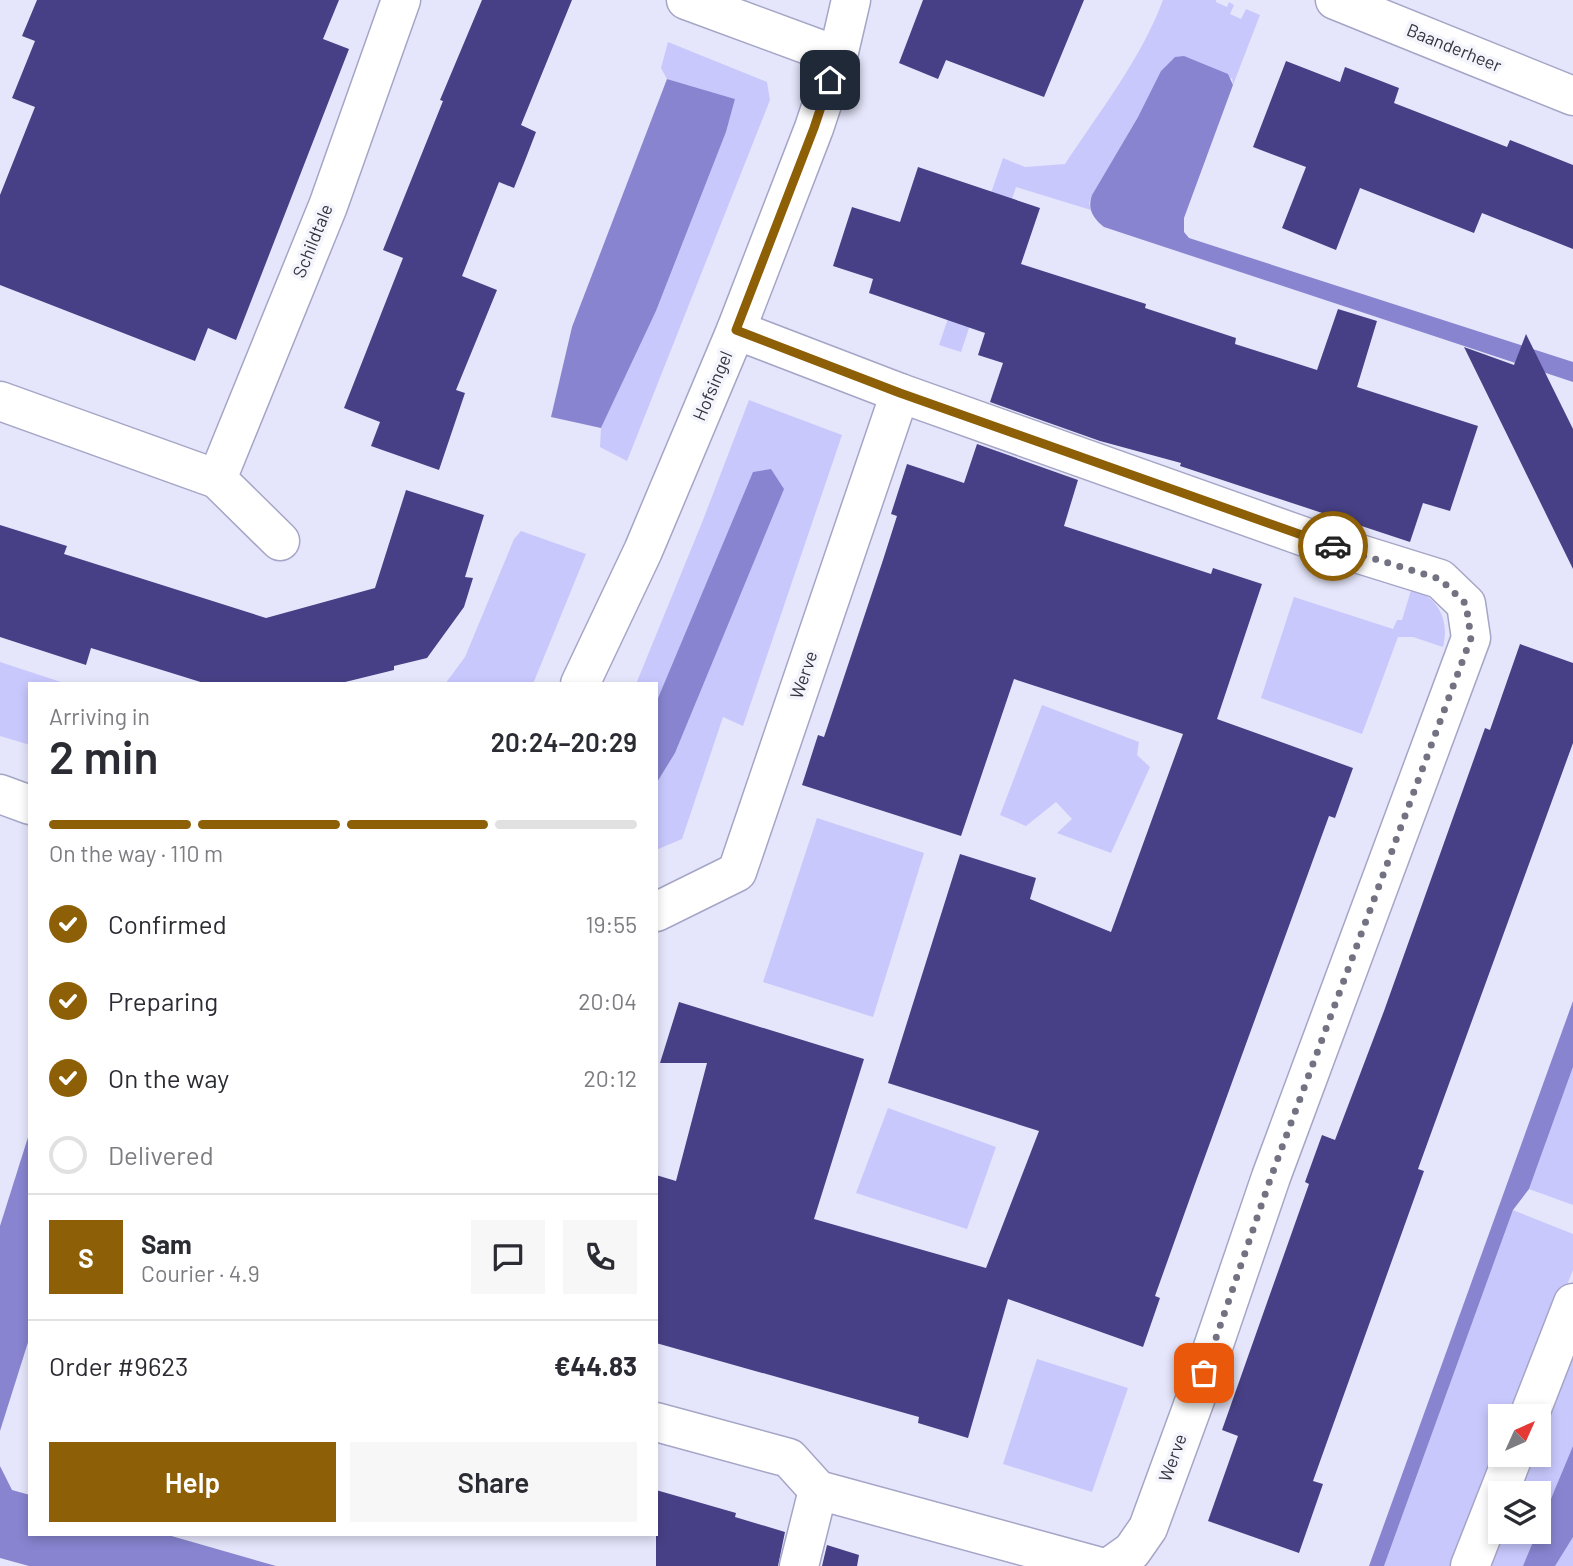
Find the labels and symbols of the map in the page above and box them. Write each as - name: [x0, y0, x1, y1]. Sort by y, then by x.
- street label: Baanderheer: [1404, 18, 1505, 76]
- pin: [800, 50, 860, 110]
- street label: Schildtale: [287, 201, 337, 281]
- street label: Hofsingel: [688, 347, 737, 424]
- courier: [1298, 511, 1368, 581]
- street label: Werve: [785, 648, 822, 702]
- pin: [1174, 1343, 1234, 1403]
- north arrow: [1488, 1404, 1550, 1466]
- street label: Werve: [1153, 1431, 1191, 1485]

